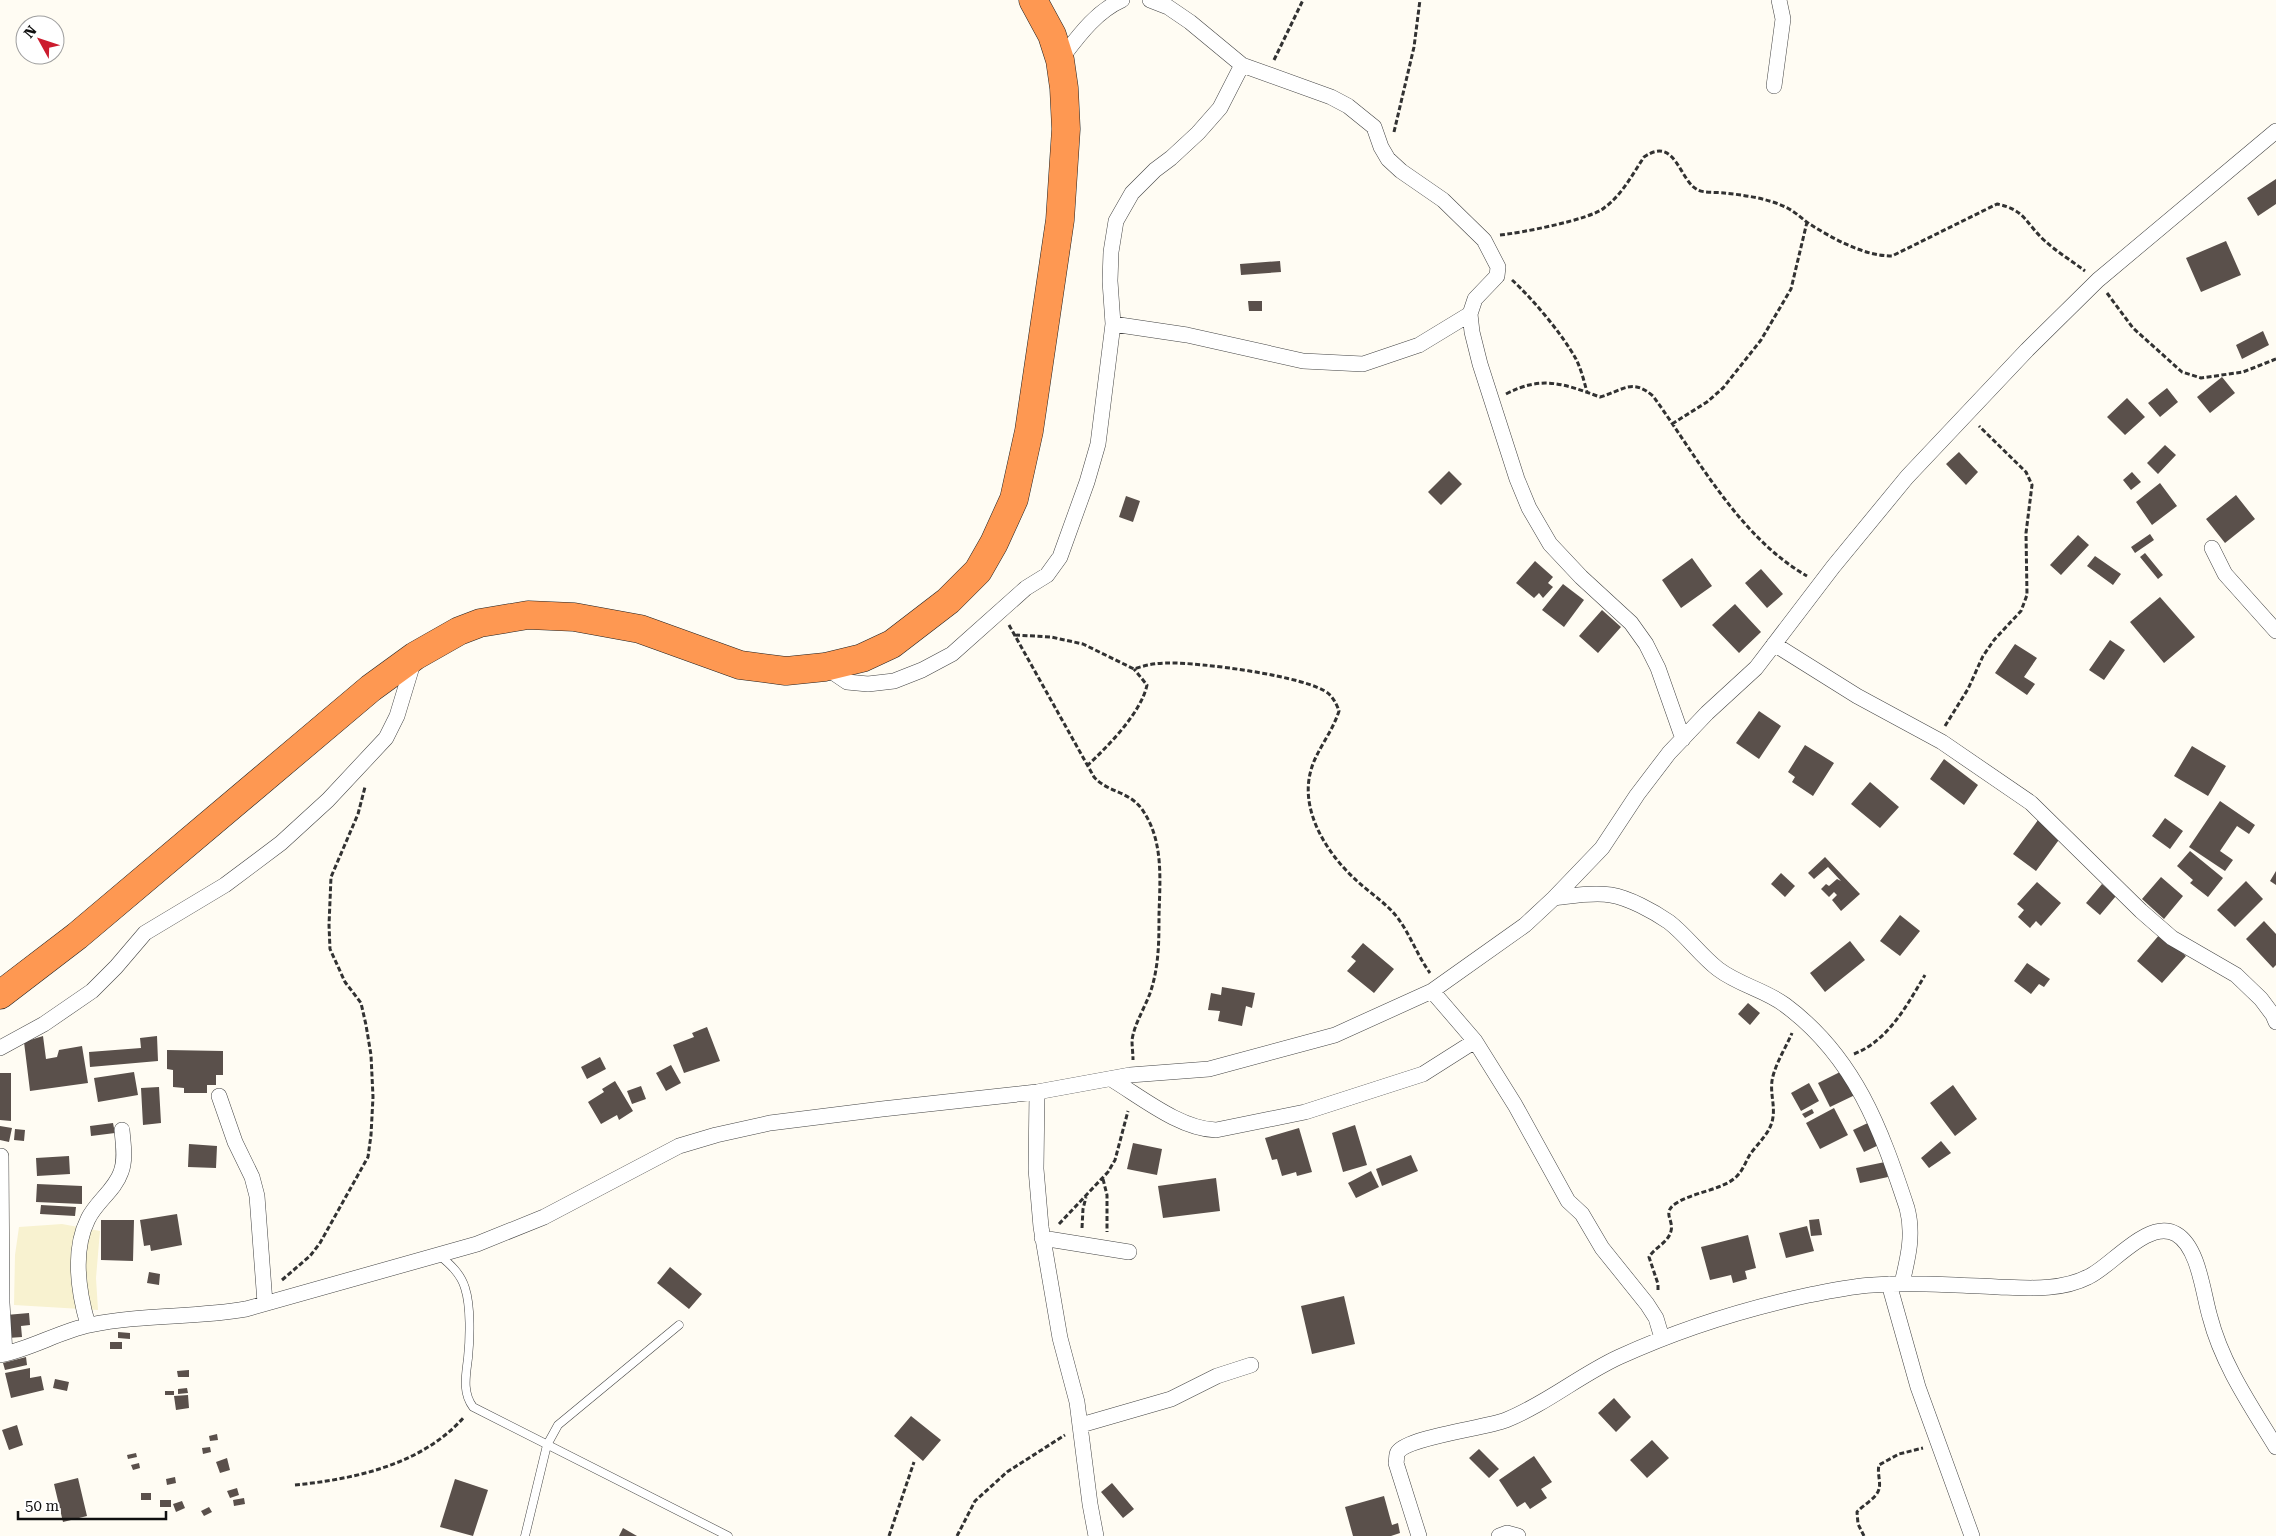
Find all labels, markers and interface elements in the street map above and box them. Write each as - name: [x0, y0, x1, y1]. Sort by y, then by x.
- north arrow: [15, 15, 65, 65]
- text: N: [20, 22, 40, 41]
- scale bar: [18, 1488, 165, 1520]
- text: 50 m: [25, 1497, 60, 1515]

